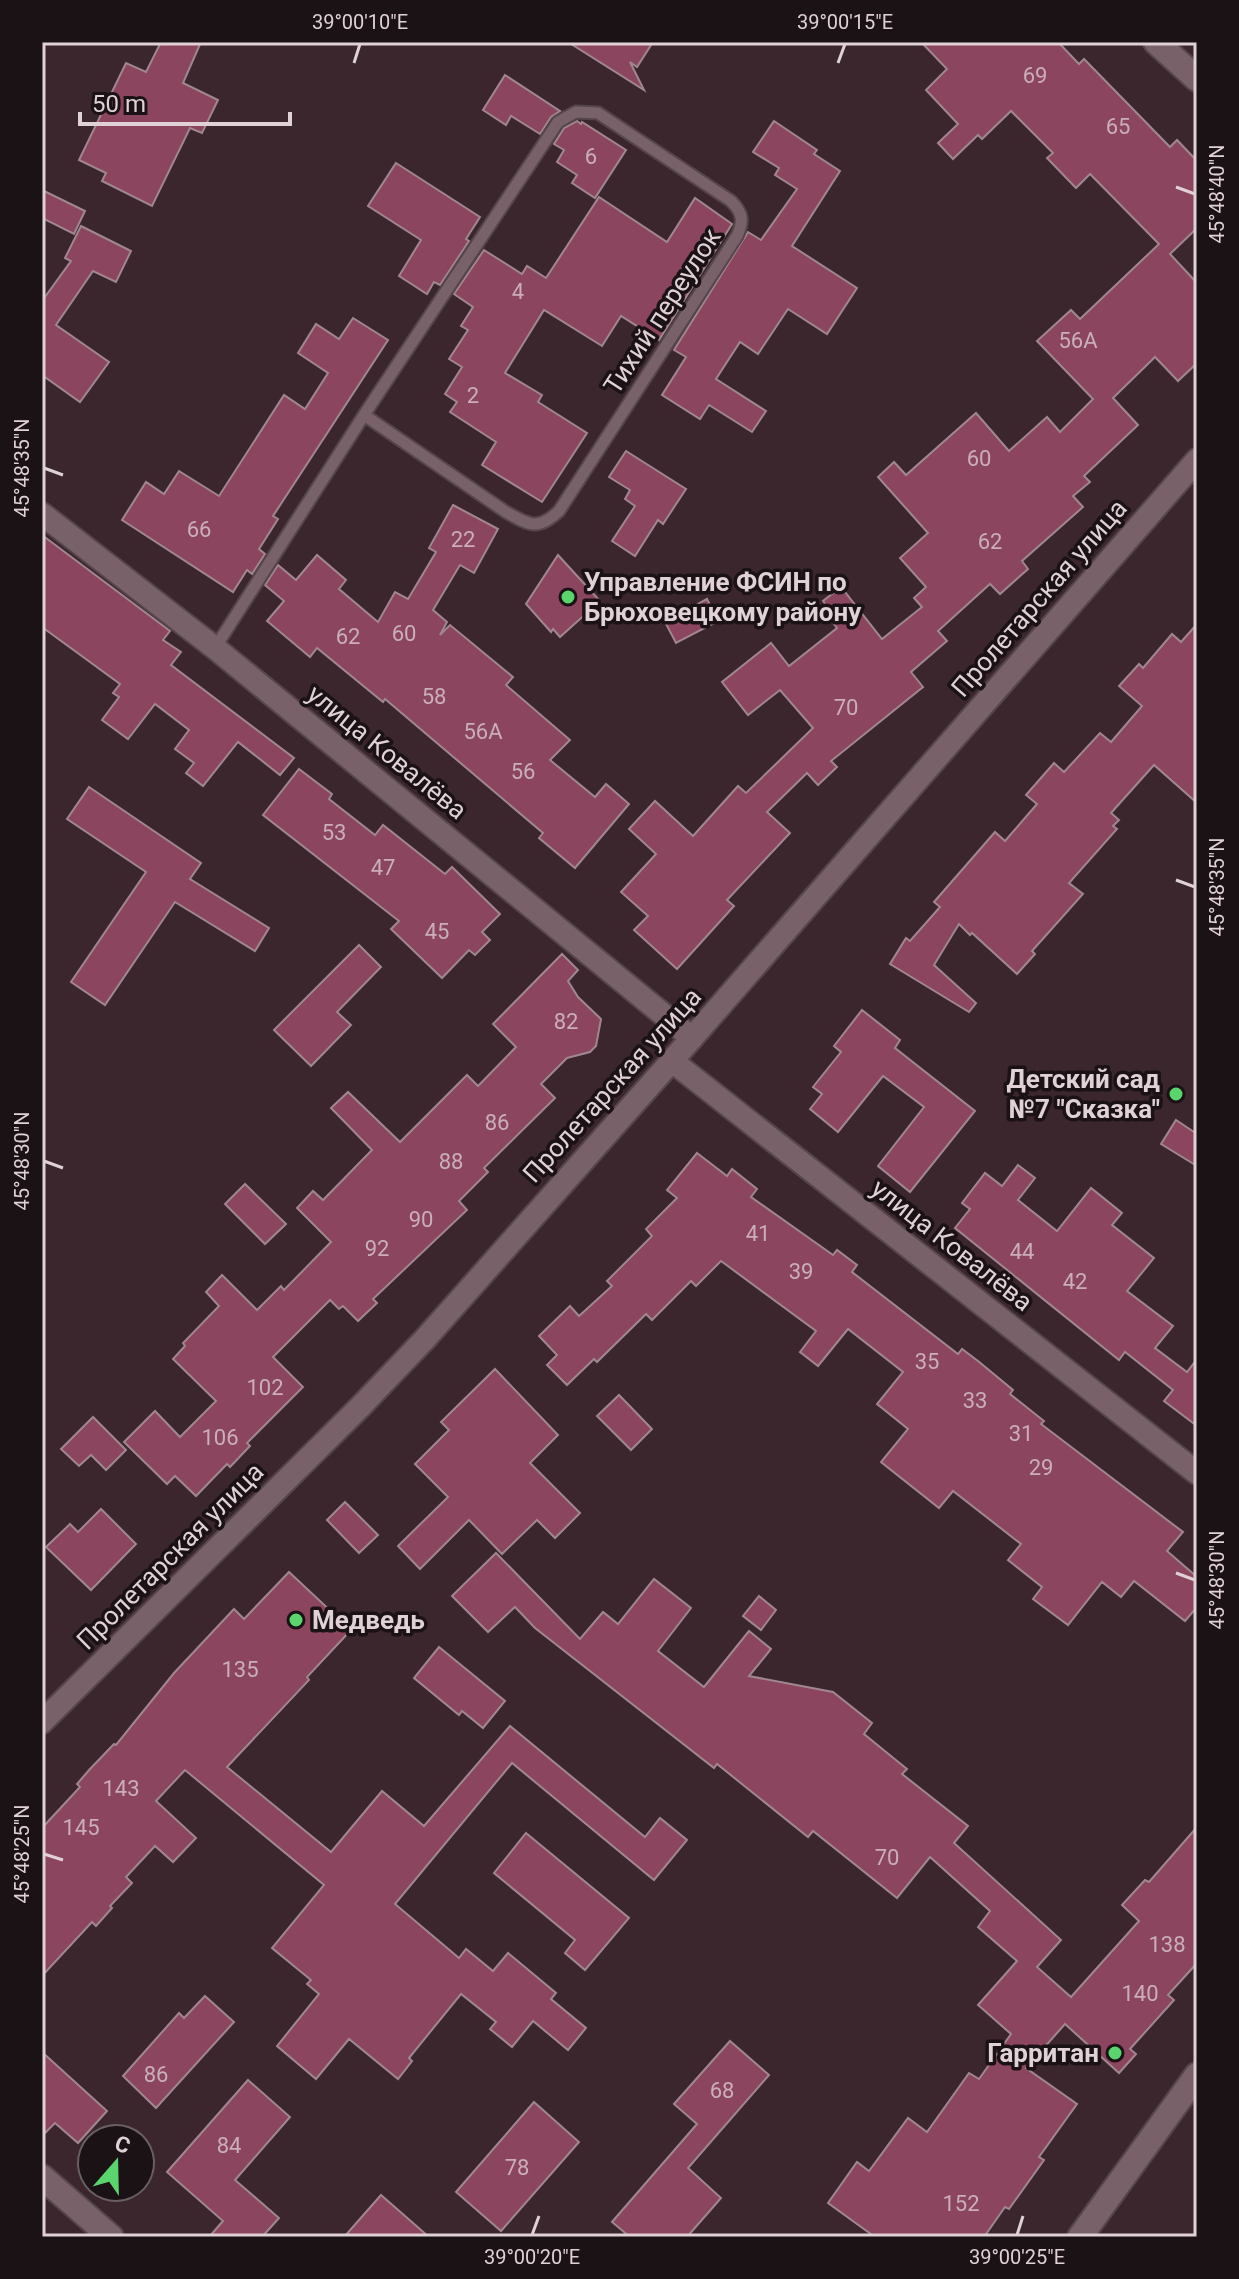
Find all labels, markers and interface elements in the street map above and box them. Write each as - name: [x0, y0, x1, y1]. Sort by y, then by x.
- text: 39°00'10"E: [312, 10, 408, 34]
- text: 39°00'15"E: [797, 10, 893, 34]
- house number: 69: [1023, 63, 1047, 88]
- scale bar: [80, 76, 290, 126]
- text: 50 m: [92, 90, 146, 118]
- house number: 65: [1106, 114, 1130, 139]
- house number: 6: [585, 144, 597, 169]
- text: 45°48'40"N: [1205, 144, 1229, 244]
- street label: Тихий переулок: [597, 223, 727, 399]
- house number: 4: [512, 279, 524, 304]
- house number: 56А: [1058, 328, 1098, 353]
- house number: 2: [467, 383, 479, 408]
- text: 45°48'35"N: [10, 418, 34, 518]
- house number: 60: [967, 446, 991, 471]
- street label: Пролетарская улица: [945, 493, 1133, 703]
- house number: 66: [187, 517, 211, 542]
- house number: 22: [451, 527, 475, 552]
- house number: 62: [978, 529, 1002, 554]
- place label: Управление ФСИН по Брюховецкому району: [584, 567, 862, 627]
- marker: Управление ФСИН по Брюховецкому району: [559, 588, 577, 606]
- house number: 60: [392, 621, 416, 646]
- house number: 62: [336, 624, 360, 649]
- street label: улица Ковалёва: [301, 679, 473, 825]
- house number: 58: [422, 684, 446, 709]
- house number: 70: [834, 695, 858, 720]
- house number: 56А: [463, 719, 503, 744]
- house number: 56: [511, 759, 535, 784]
- house number: 53: [322, 820, 346, 845]
- text: 45°48'35"N: [1205, 837, 1229, 937]
- house number: 47: [371, 855, 395, 880]
- house number: 45: [425, 919, 449, 944]
- street label: Пролетарская улица: [517, 982, 707, 1188]
- house number: 82: [554, 1009, 578, 1034]
- place label: Детский сад №7 "Сказка": [1006, 1064, 1160, 1124]
- marker: Детский сад №7 "Сказка": [1167, 1085, 1185, 1103]
- house number: 86: [485, 1110, 509, 1135]
- text: 45°48'30"N: [10, 1111, 34, 1211]
- house number: 88: [439, 1149, 463, 1174]
- street label: улица Ковалёва: [866, 1173, 1038, 1317]
- house number: 90: [409, 1207, 433, 1232]
- house number: 41: [746, 1221, 770, 1246]
- house number: 92: [365, 1236, 389, 1261]
- house number: 44: [1010, 1239, 1034, 1264]
- house number: 39: [789, 1259, 813, 1284]
- house number: 42: [1063, 1269, 1087, 1294]
- house number: 35: [915, 1349, 939, 1374]
- house number: 102: [246, 1375, 284, 1400]
- house number: 33: [963, 1388, 987, 1413]
- house number: 31: [1009, 1421, 1033, 1446]
- house number: 106: [201, 1425, 239, 1450]
- house number: 29: [1029, 1455, 1053, 1480]
- street label: Пролетарская улица: [71, 1457, 269, 1655]
- text: 45°48'30"N: [1205, 1530, 1229, 1630]
- place label: Медведь: [312, 1605, 425, 1635]
- marker: Медведь: [287, 1611, 305, 1629]
- house number: 135: [221, 1657, 259, 1682]
- house number: 143: [102, 1776, 140, 1801]
- text: 45°48'25"N: [10, 1804, 34, 1904]
- house number: 145: [62, 1815, 100, 1840]
- house number: 70: [875, 1845, 899, 1870]
- house number: 138: [1148, 1932, 1186, 1957]
- house number: 140: [1121, 1981, 1159, 2006]
- place label: Гарритан: [987, 2038, 1099, 2068]
- marker: Гарритан: [1106, 2044, 1124, 2062]
- house number: 86: [144, 2062, 168, 2087]
- house number: 68: [710, 2078, 734, 2103]
- north arrow: [76, 2123, 156, 2203]
- text: С: [112, 2130, 134, 2159]
- house number: 84: [217, 2133, 241, 2158]
- house number: 78: [505, 2155, 529, 2180]
- house number: 152: [942, 2191, 980, 2216]
- text: 39°00'20"E: [484, 2245, 580, 2269]
- text: 39°00'25"E: [969, 2245, 1065, 2269]

